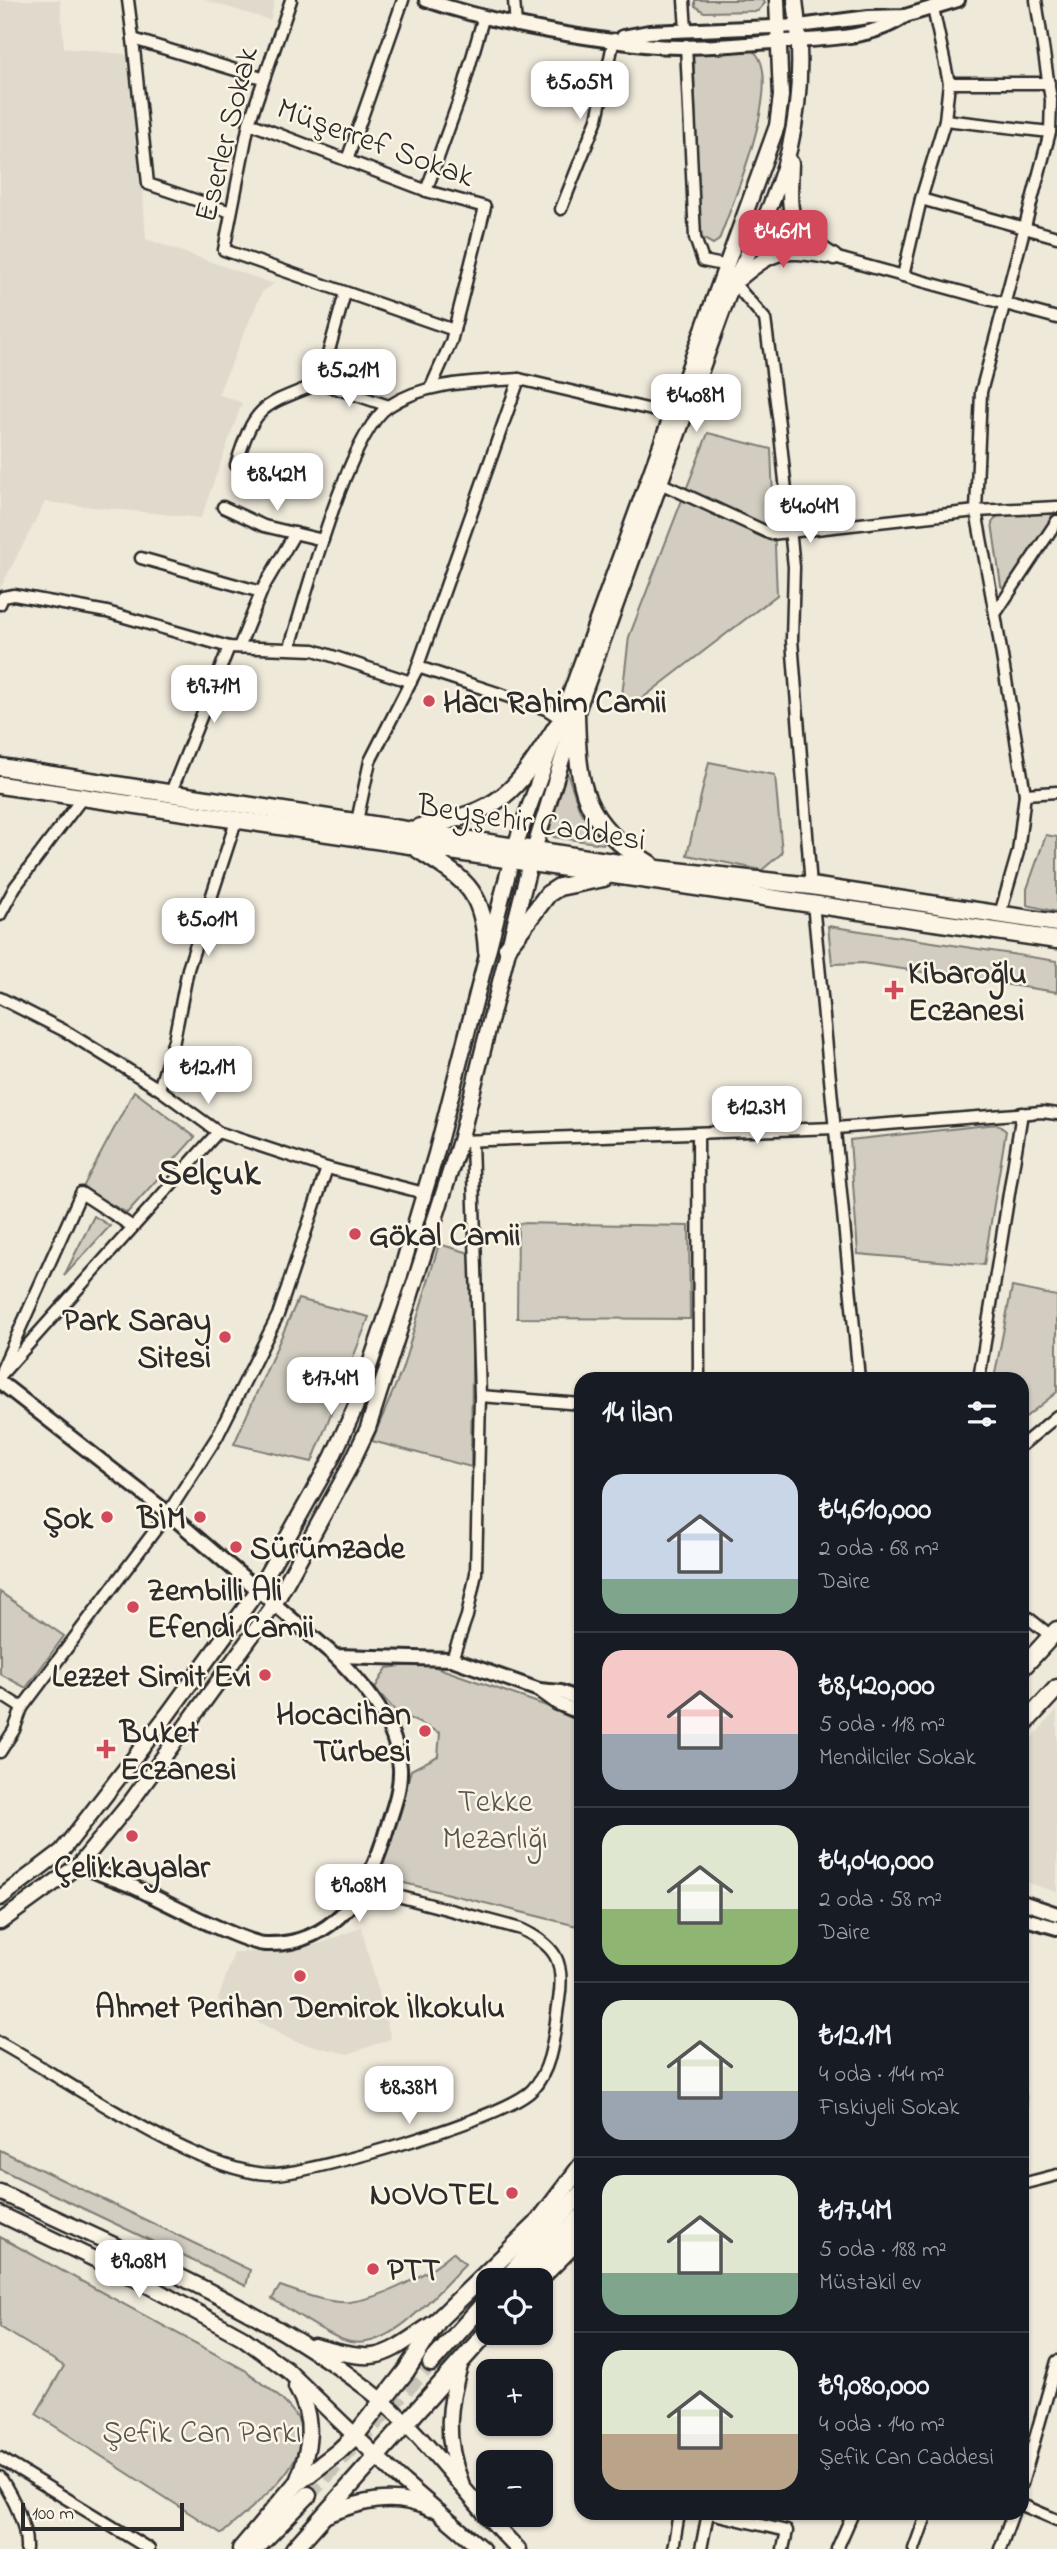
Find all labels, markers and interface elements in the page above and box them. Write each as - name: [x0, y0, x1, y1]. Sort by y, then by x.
- street label: Eserler Sokak: [184, 41, 273, 227]
- pin: ₺5.05M: [523, 61, 637, 121]
- text: ₺5.05M: [547, 67, 613, 100]
- street label: Müşerref Sokak: [270, 87, 481, 202]
- pin: ₺4.61M: [726, 210, 840, 270]
- text: ₺4.61M: [754, 216, 812, 249]
- pin: ₺5.21M: [292, 350, 406, 409]
- text: ₺5.21M: [318, 355, 380, 388]
- pin: ₺4.08M: [639, 374, 753, 434]
- text: ₺4.08M: [667, 380, 725, 413]
- pin: ₺8.42M: [220, 454, 334, 513]
- text: ₺8.42M: [247, 459, 307, 492]
- pin: ₺4.04M: [753, 486, 867, 545]
- text: ₺4.04M: [781, 491, 840, 524]
- pin: ₺9.71M: [157, 666, 271, 725]
- text: ₺9.71M: [187, 671, 241, 704]
- place label: Hacı Rahim Camii: [443, 681, 667, 728]
- marker: Hacı Rahim Camii: [421, 693, 437, 709]
- street label: Beyşehir Caddesi: [413, 783, 649, 866]
- pin: ₺5.01M: [151, 898, 265, 958]
- text: ₺5.01M: [178, 904, 238, 937]
- place label: Kibaroğlu Eczanesi: [908, 952, 1027, 1036]
- marker: Kibaroğlu Eczanesi: [886, 982, 902, 998]
- pin: ₺12.1M: [151, 1046, 265, 1106]
- text: ₺12.1M: [180, 1052, 236, 1085]
- pin: ₺12.3M: [700, 1086, 814, 1146]
- text: ₺12.3M: [728, 1092, 786, 1125]
- district label: Selçuk: [158, 1147, 262, 1203]
- place label: Gökal Camii: [369, 1214, 521, 1261]
- marker: Gökal Camii: [347, 1226, 363, 1242]
- place label: Park Saray Sitesi: [62, 1299, 211, 1383]
- marker: Park Saray Sitesi: [217, 1329, 233, 1345]
- pin: ₺17.4M: [274, 1358, 388, 1417]
- text: ₺17.4M: [303, 1363, 359, 1396]
- text: 14 ilan: [602, 1392, 673, 1436]
- icon: filters: [963, 1395, 1001, 1433]
- text: ₺4,610,000: [819, 1489, 931, 1533]
- place label: Şok: [43, 1497, 94, 1544]
- place label: BİM: [136, 1497, 186, 1544]
- icon: home: [658, 1502, 742, 1586]
- marker: Şok: [99, 1509, 115, 1525]
- marker: BİM: [192, 1509, 208, 1525]
- place label: Sürümzade: [250, 1527, 406, 1574]
- text: 2 oda · 68 m²: [819, 1533, 939, 1566]
- marker: Sürümzade: [228, 1539, 244, 1555]
- text: Daire: [819, 1566, 870, 1599]
- place label: Zembilli Ali Efendi Camii: [147, 1569, 314, 1653]
- marker: Zembilli Ali Efendi Camii: [125, 1599, 141, 1615]
- place label: Lezzet Simit Evi: [52, 1655, 251, 1702]
- text: ₺8,420,000: [819, 1665, 935, 1709]
- marker: Lezzet Simit Evi: [257, 1667, 273, 1683]
- icon: home: [658, 1678, 742, 1762]
- place label: Hocacihan Türbesi: [276, 1693, 411, 1777]
- text: 5 oda · 118 m²: [819, 1709, 945, 1742]
- place label: Buket Eczanesi: [118, 1711, 236, 1795]
- marker: Hocacihan Türbesi: [417, 1723, 433, 1739]
- marker: Buket Eczanesi: [98, 1741, 114, 1757]
- text: Mendilciler Sokak: [819, 1742, 976, 1775]
- park label: Tekke Mezarlığı: [442, 1780, 548, 1865]
- marker: Çelikkayalar: [124, 1828, 140, 1844]
- text: ₺4,040,000: [819, 1840, 934, 1884]
- place label: Çelikkayalar: [54, 1846, 211, 1894]
- icon: home: [658, 1853, 742, 1937]
- pin: ₺9.08M: [302, 1864, 416, 1924]
- text: ₺9.08M: [331, 1870, 387, 1903]
- text: 2 oda · 58 m²: [819, 1884, 942, 1917]
- text: Daire: [819, 1917, 870, 1950]
- marker: Ahmet Perihan Demirok İlkokulu: [292, 1968, 308, 1984]
- place label: Ahmet Perihan Demirok İlkokulu: [95, 1986, 505, 2033]
- text: ₺12.1M: [819, 2015, 892, 2059]
- icon: home: [658, 2028, 742, 2112]
- text: 4 oda · 144 m²: [819, 2059, 945, 2092]
- pin: ₺8.38M: [352, 2066, 466, 2126]
- text: ₺8.38M: [381, 2072, 437, 2105]
- text: Fıskiyeli Sokak: [819, 2092, 959, 2125]
- place label: NOVOTEL: [370, 2173, 499, 2220]
- marker: NOVOTEL: [504, 2185, 520, 2201]
- text: ₺17.4M: [819, 2190, 893, 2234]
- icon: home: [658, 2203, 742, 2287]
- text: 5 oda · 188 m²: [819, 2234, 947, 2267]
- pin: ₺9.08M: [82, 2240, 196, 2300]
- text: ₺9.08M: [111, 2246, 167, 2279]
- place label: PTT: [387, 2249, 441, 2296]
- marker: PTT: [365, 2261, 381, 2277]
- text: Müstakil ev: [819, 2267, 921, 2300]
- map controls: [476, 2268, 553, 2527]
- button: locate: [476, 2268, 553, 2345]
- button: +: [476, 2359, 553, 2436]
- text: ₺9,080,000: [819, 2365, 929, 2409]
- icon: home: [658, 2378, 742, 2462]
- text: 4 oda · 140 m²: [819, 2409, 945, 2442]
- park label: Şefik Can Parkı: [102, 2411, 302, 2458]
- text: Şefik Can Caddesi: [819, 2442, 994, 2475]
- button: −: [476, 2450, 553, 2527]
- scale bar: [21, 2500, 184, 2532]
- text: 100 m: [32, 2501, 74, 2528]

